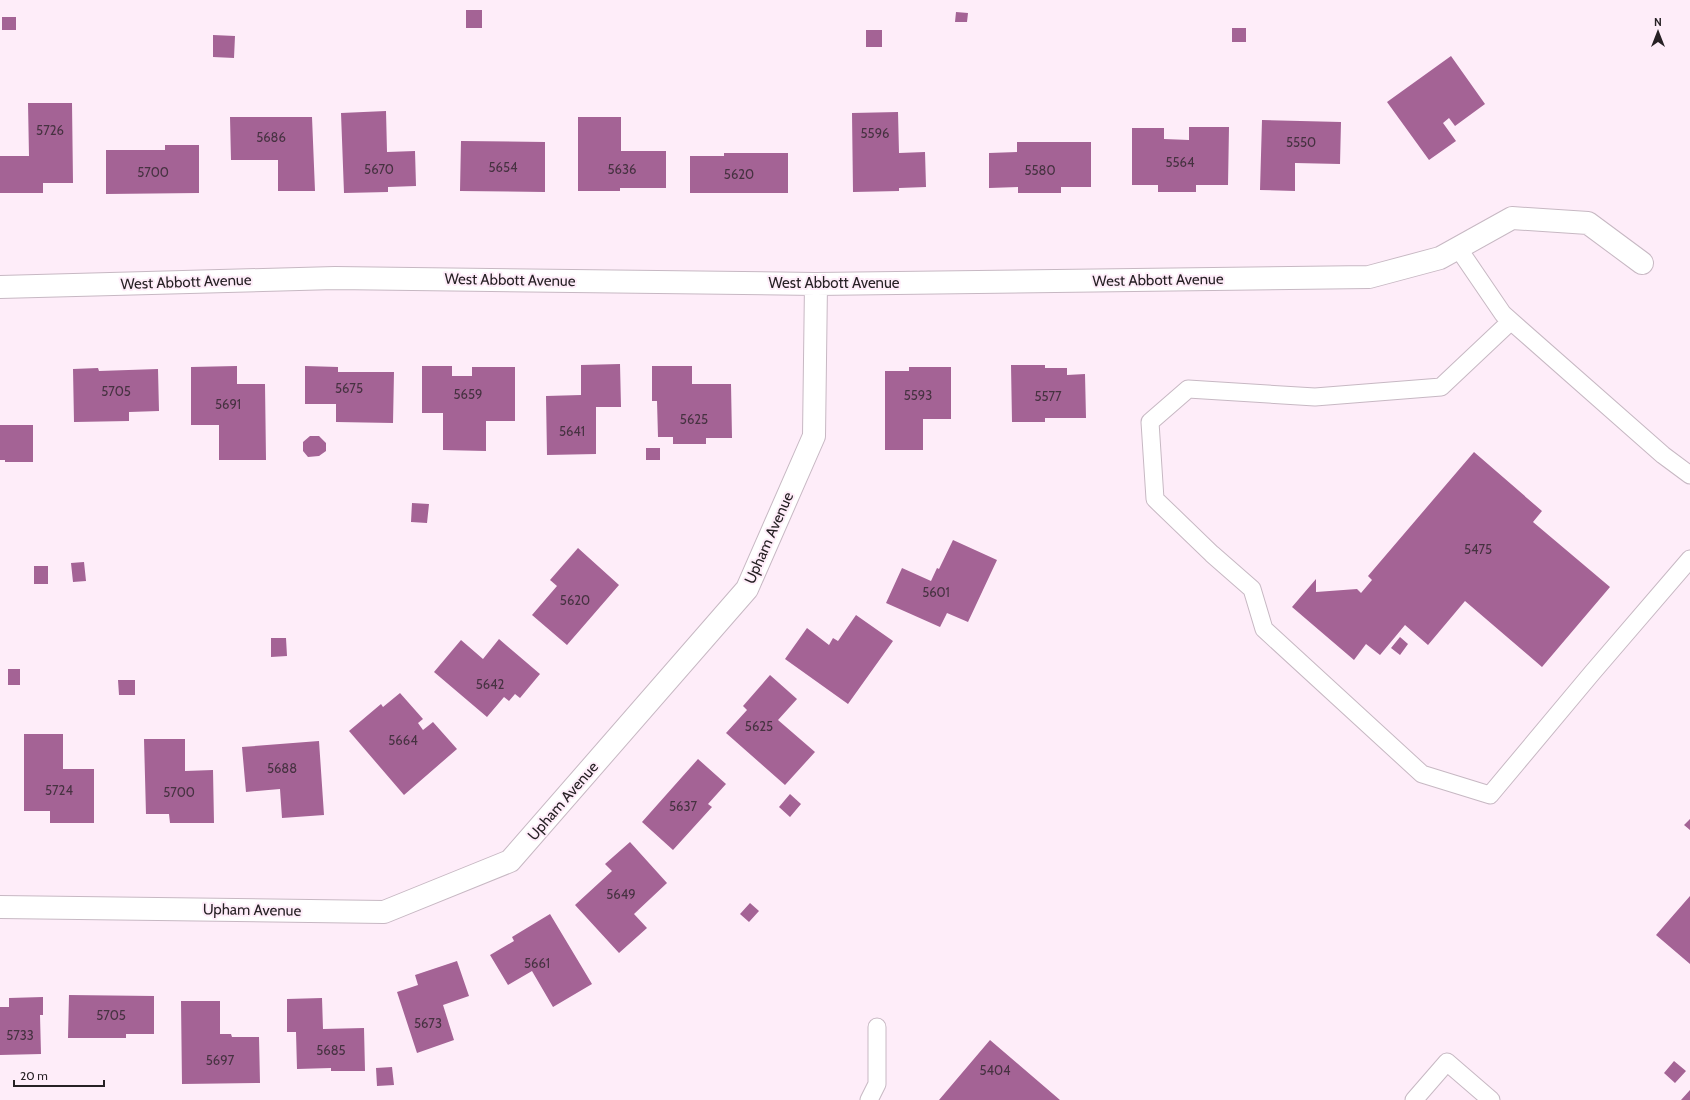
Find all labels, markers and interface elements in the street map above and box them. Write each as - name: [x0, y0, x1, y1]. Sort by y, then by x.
- north arrow: [1638, 12, 1678, 52]
- text: N: [1654, 15, 1662, 29]
- house number: 5726: [36, 122, 64, 138]
- house number: 5596: [861, 125, 889, 141]
- house number: 5686: [256, 129, 286, 145]
- house number: 5550: [1286, 134, 1316, 150]
- house number: 5564: [1166, 154, 1195, 170]
- house number: 5654: [489, 159, 518, 175]
- house number: 5670: [364, 161, 394, 177]
- house number: 5636: [608, 161, 636, 177]
- house number: 5580: [1024, 162, 1056, 178]
- house number: 5700: [137, 164, 169, 180]
- house number: 5620: [724, 166, 754, 182]
- street label: West Abbott Avenue: [444, 270, 576, 290]
- street label: West Abbott Avenue: [1092, 270, 1224, 290]
- street label: West Abbott Avenue: [120, 271, 252, 293]
- street label: West Abbott Avenue: [768, 274, 900, 292]
- house number: 5675: [335, 380, 363, 396]
- house number: 5705: [101, 383, 131, 399]
- house number: 5659: [454, 386, 482, 402]
- house number: 5593: [904, 387, 932, 403]
- house number: 5577: [1034, 388, 1062, 404]
- house number: 5691: [215, 396, 241, 412]
- house number: 5625: [680, 411, 708, 427]
- house number: 5641: [559, 423, 585, 439]
- street label: Upham Avenue: [741, 489, 797, 587]
- house number: 5475: [1464, 541, 1492, 557]
- house number: 5601: [922, 584, 950, 600]
- house number: 5620: [560, 592, 590, 608]
- house number: 5642: [476, 676, 505, 692]
- house number: 5625: [745, 718, 773, 734]
- house number: 5664: [388, 732, 418, 748]
- street label: Upham Avenue: [524, 758, 602, 844]
- house number: 5688: [267, 760, 297, 776]
- house number: 5724: [45, 782, 73, 798]
- house number: 5700: [163, 784, 195, 800]
- house number: 5637: [669, 798, 697, 814]
- house number: 5649: [606, 886, 636, 902]
- street label: Upham Avenue: [203, 900, 302, 920]
- house number: 5661: [524, 955, 550, 971]
- house number: 5705: [96, 1007, 126, 1023]
- house number: 5673: [414, 1015, 442, 1031]
- house number: 5733: [6, 1027, 34, 1043]
- house number: 5685: [316, 1042, 346, 1058]
- house number: 5697: [206, 1052, 235, 1068]
- scale bar: [14, 1062, 104, 1088]
- house number: 5404: [979, 1062, 1011, 1078]
- text: 20 m: [20, 1068, 48, 1083]

